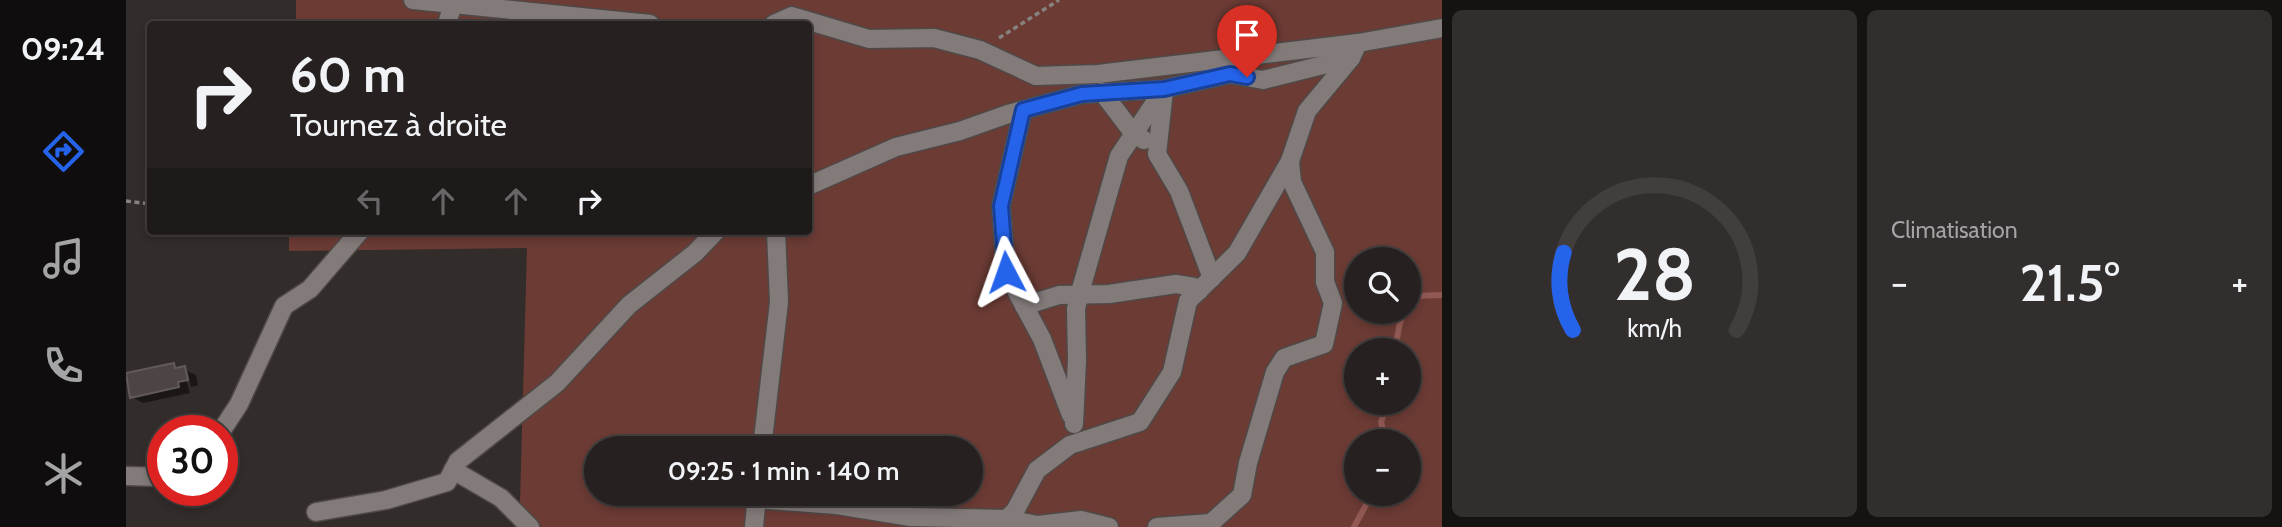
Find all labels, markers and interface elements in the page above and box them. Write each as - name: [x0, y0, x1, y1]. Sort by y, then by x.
- pin: [1217, 5, 1277, 77]
- icon: arrive: [1228, 16, 1266, 54]
- text: 09:24: [21, 29, 105, 68]
- text: 60 m: [290, 45, 406, 104]
- icon: right: [175, 49, 266, 140]
- text: Tournez à droite: [290, 105, 507, 144]
- icon: directions: [39, 127, 88, 176]
- icon: left: [351, 182, 389, 220]
- icon: ahead: [424, 182, 462, 220]
- icon: ahead: [497, 182, 535, 220]
- icon: right: [570, 182, 608, 220]
- text: Climatisation: [1891, 216, 2018, 244]
- text: 28: [1613, 230, 1696, 318]
- icon: music: [39, 234, 88, 283]
- position arrow: [969, 235, 1043, 309]
- map controls: [1344, 247, 1421, 506]
- button: search: [1344, 247, 1421, 324]
- text: 21.5°: [2019, 251, 2120, 314]
- text: −: [1891, 259, 1908, 306]
- text: +: [2231, 259, 2248, 306]
- text: km/h: [1627, 312, 1682, 342]
- button: +: [1344, 338, 1421, 415]
- icon: phone: [39, 341, 88, 390]
- speed limit sign: 30: [147, 415, 238, 506]
- button: −: [1344, 429, 1421, 506]
- icon: climate: [39, 449, 88, 498]
- text: 09:25 · 1 min · 140 m: [668, 455, 899, 487]

